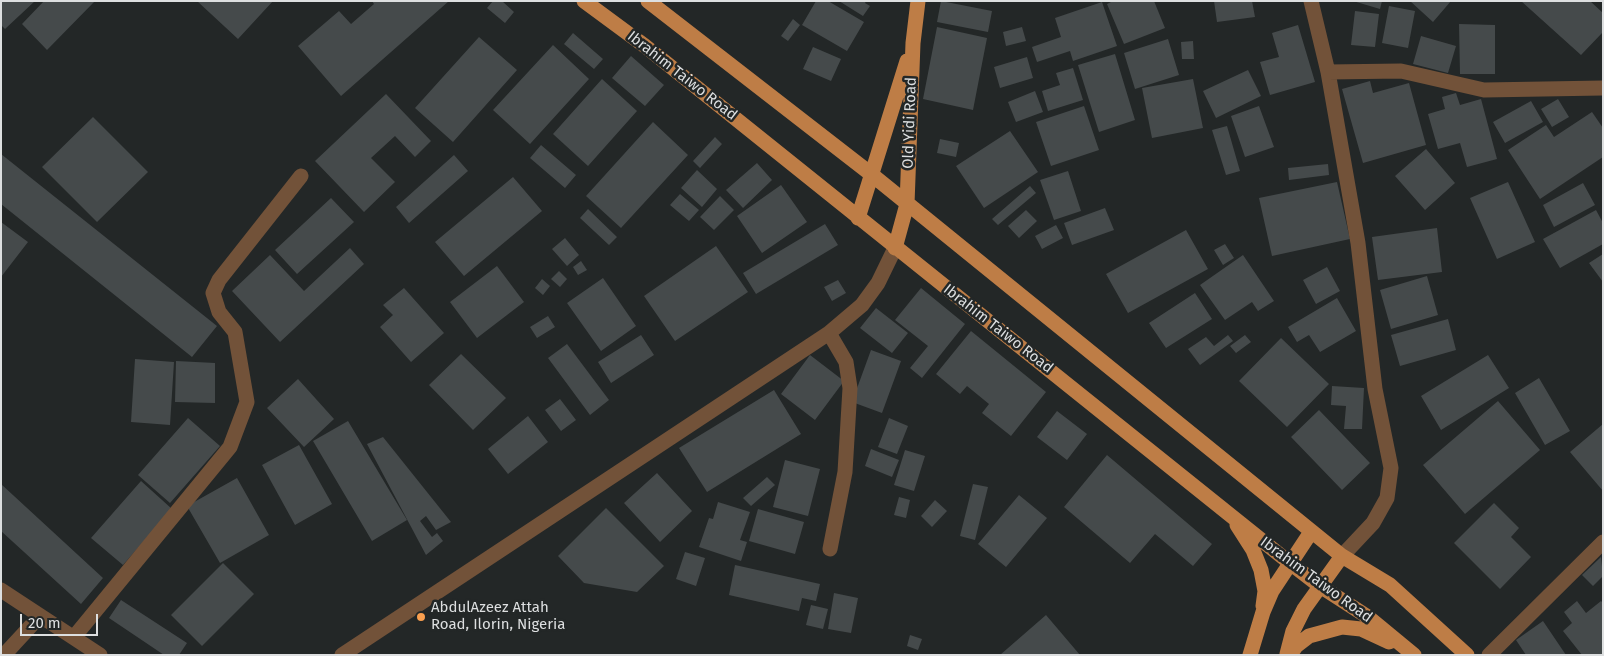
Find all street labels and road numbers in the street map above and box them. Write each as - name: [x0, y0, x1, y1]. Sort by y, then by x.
- street label: Ibrahim Taiwo Road: [624, 28, 740, 124]
- street label: Old Yidi Road: [899, 77, 921, 169]
- street label: Ibrahim Taiwo Road: [940, 281, 1056, 377]
- street label: Ibrahim Taiwo Road: [1256, 533, 1376, 627]

